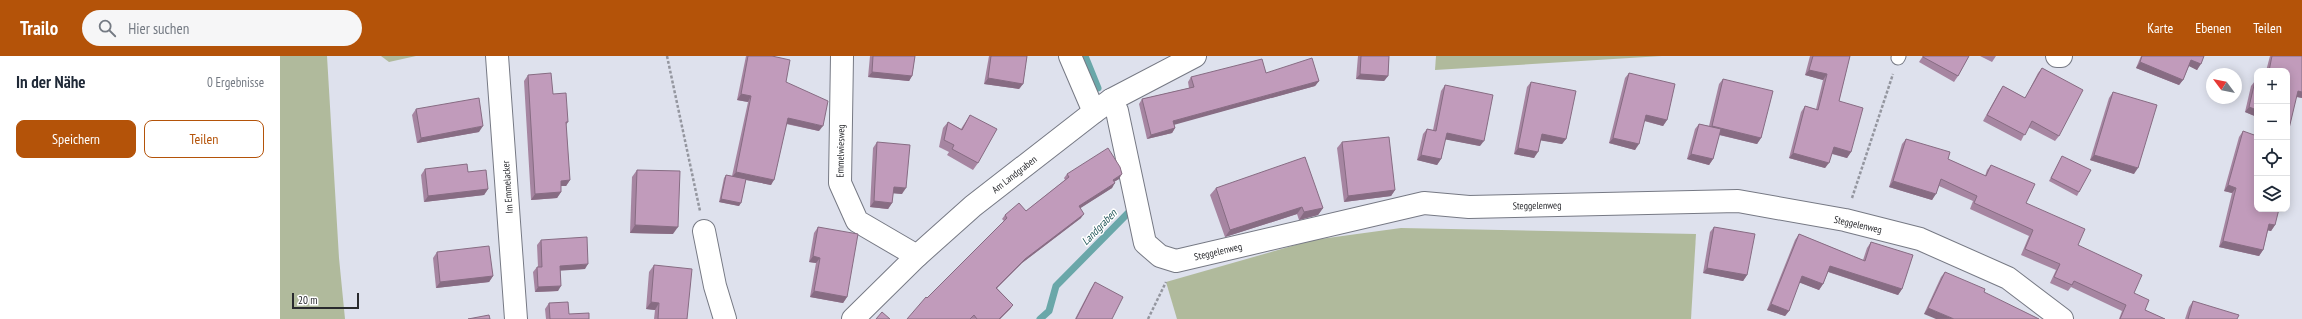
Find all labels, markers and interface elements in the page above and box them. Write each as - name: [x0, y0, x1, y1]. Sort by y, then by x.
- search box: [82, 10, 362, 46]
- text: Trailo: [20, 16, 58, 40]
- icon: search: [96, 17, 118, 39]
- text: Hier suchen: [128, 19, 189, 38]
- text: Karte: [2147, 19, 2173, 37]
- text: Ebenen: [2195, 19, 2231, 37]
- text: Teilen: [2253, 19, 2282, 37]
- north arrow: [2206, 68, 2242, 104]
- map controls: [2254, 68, 2290, 212]
- button: +: [2254, 68, 2290, 104]
- text: In der Nähe: [16, 71, 86, 93]
- text: 0 Ergebnisse: [207, 74, 264, 91]
- button: −: [2254, 104, 2290, 140]
- button: Speichern: [16, 120, 136, 158]
- button: Teilen: [144, 120, 264, 158]
- street label: Emmelwiesweg: [834, 124, 847, 178]
- button: locate: [2254, 140, 2290, 176]
- street label: Am Landgraben: [989, 153, 1040, 196]
- street label: Im Emmelacker: [499, 160, 516, 214]
- button: layers: [2254, 176, 2290, 212]
- street label: Steggelenweg: [1512, 199, 1562, 212]
- water label: Landgraben: [1078, 205, 1120, 248]
- street label: Steggelenweg: [1833, 213, 1883, 236]
- street label: Steggelenweg: [1193, 240, 1243, 263]
- scale bar: [292, 291, 359, 310]
- text: 20 m: [298, 293, 317, 307]

